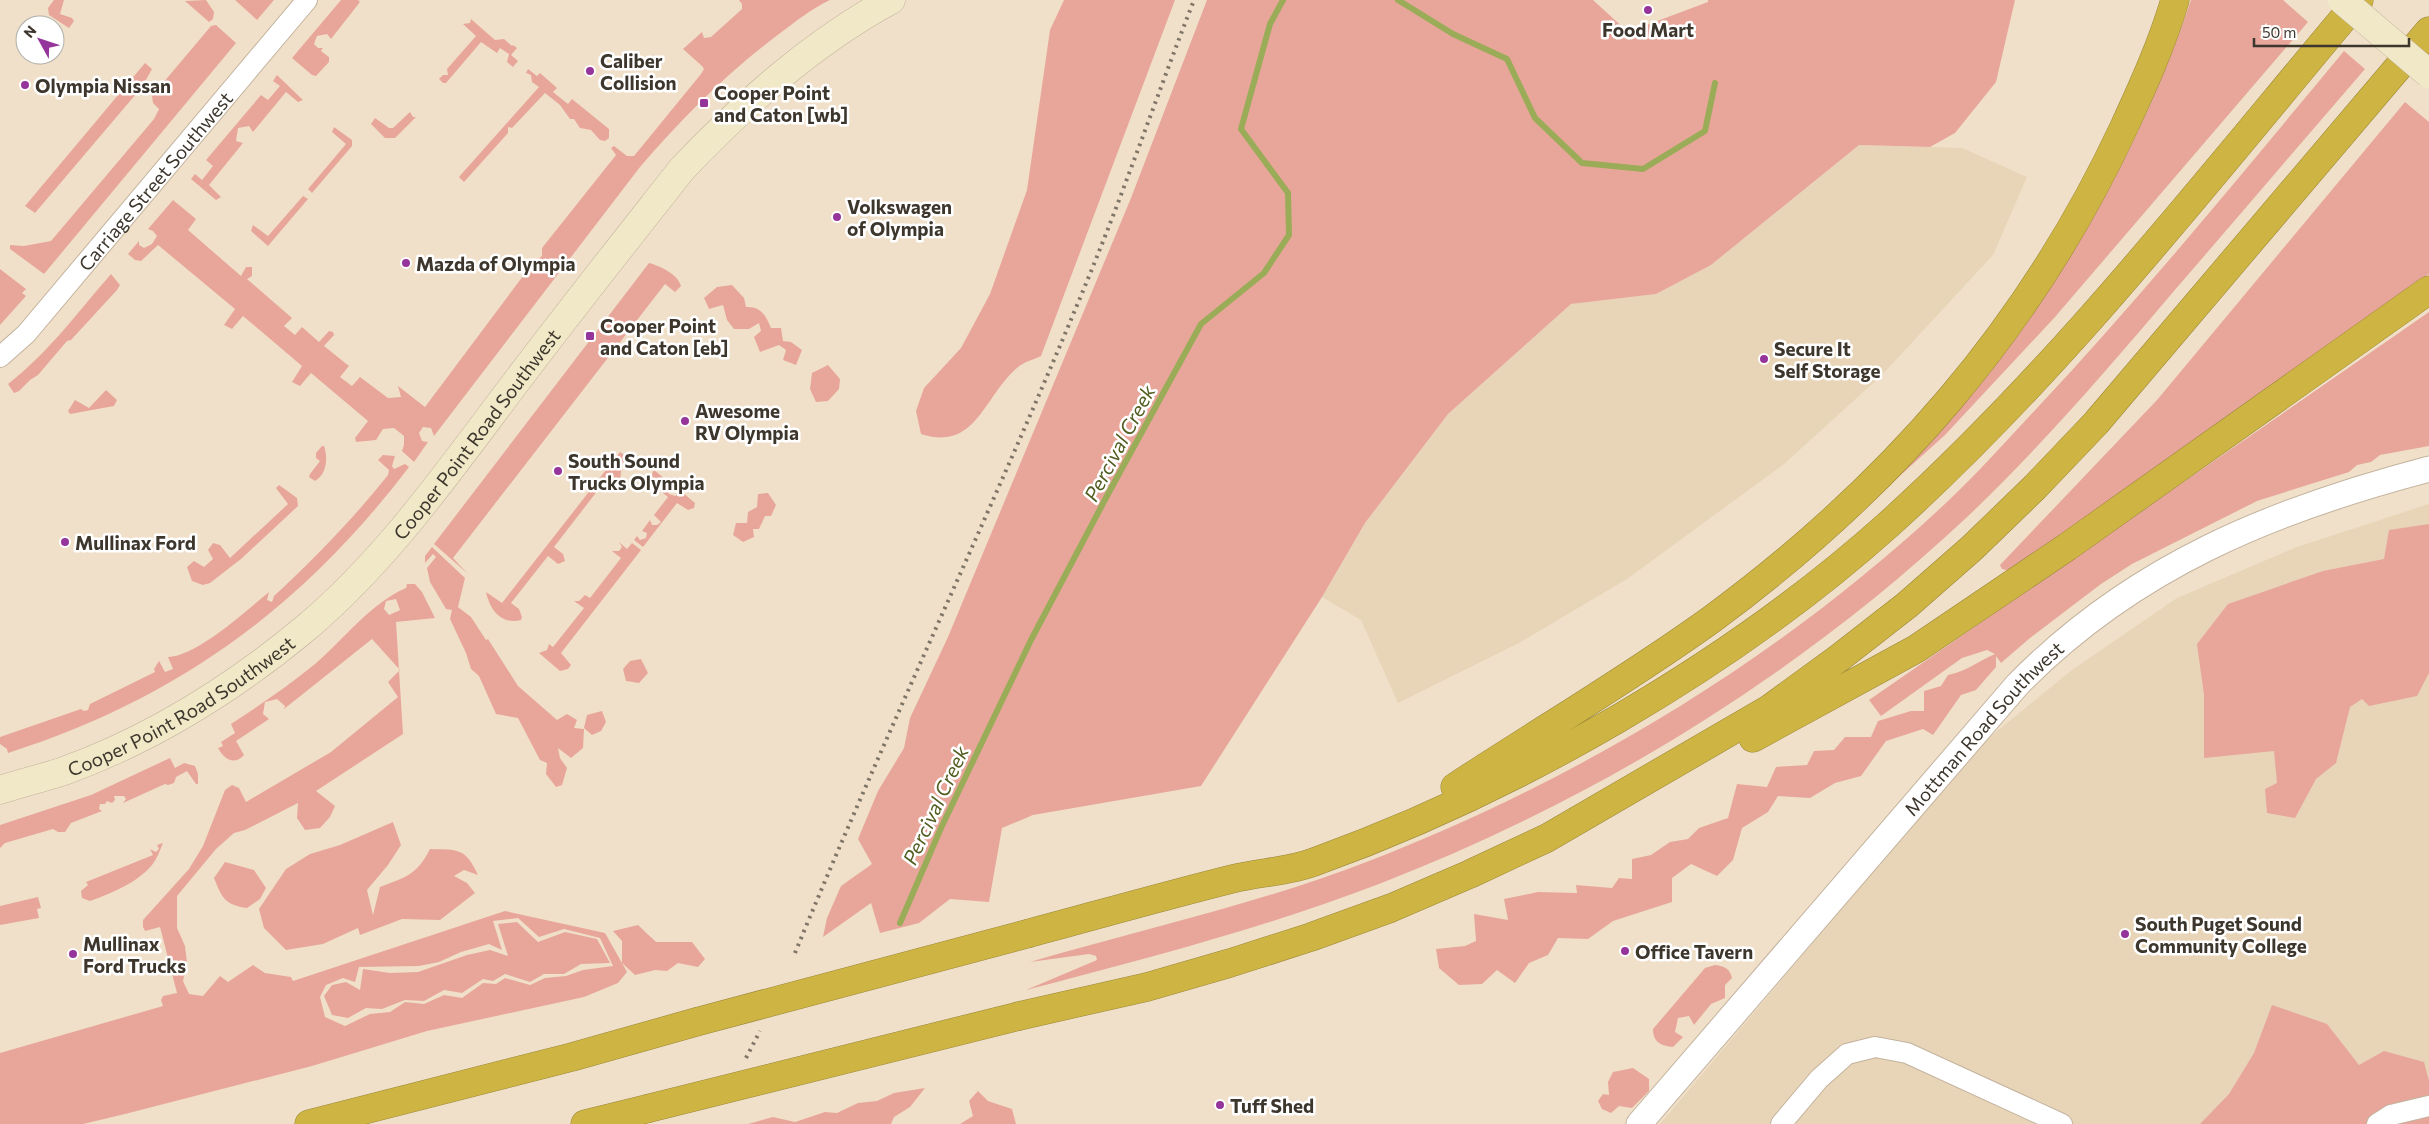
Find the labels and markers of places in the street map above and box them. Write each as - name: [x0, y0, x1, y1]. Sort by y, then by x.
- marker: Food Mart: [1642, 4, 1654, 16]
- place label: Food Mart: [1602, 18, 1694, 41]
- place label: Caliber Collision: [600, 49, 676, 94]
- marker: Caliber Collision: [584, 65, 596, 77]
- place label: Olympia Nissan: [35, 74, 171, 97]
- marker: Olympia Nissan: [19, 79, 31, 91]
- place label: Cooper Point and Caton [wb]: [714, 81, 848, 126]
- marker: Cooper Point and Caton [wb]: [698, 97, 710, 109]
- place label: Volkswagen of Olympia: [847, 195, 952, 240]
- marker: Volkswagen of Olympia: [831, 211, 843, 223]
- place label: Mazda of Olympia: [416, 252, 576, 275]
- marker: Mazda of Olympia: [400, 257, 412, 269]
- place label: Cooper Point and Caton [eb]: [600, 314, 728, 359]
- marker: Cooper Point and Caton [eb]: [584, 330, 596, 342]
- place label: Secure It Self Storage: [1774, 337, 1880, 382]
- marker: Secure It Self Storage: [1758, 353, 1770, 365]
- place label: Awesome RV Olympia: [695, 399, 799, 444]
- marker: Awesome RV Olympia: [679, 415, 691, 427]
- place label: South Sound Trucks Olympia: [568, 449, 705, 494]
- marker: South Sound Trucks Olympia: [552, 465, 564, 477]
- place label: Mullinax Ford: [75, 531, 196, 554]
- marker: Mullinax Ford: [59, 536, 71, 548]
- place label: South Puget Sound Community College: [2135, 912, 2307, 957]
- marker: South Puget Sound Community College: [2119, 928, 2131, 940]
- place label: Mullinax Ford Trucks: [83, 932, 186, 977]
- place label: Office Tavern: [1635, 940, 1753, 963]
- marker: Office Tavern: [1619, 945, 1631, 957]
- marker: Mullinax Ford Trucks: [67, 948, 79, 960]
- place label: Tuff Shed: [1230, 1094, 1314, 1117]
- marker: Tuff Shed: [1214, 1099, 1226, 1111]

